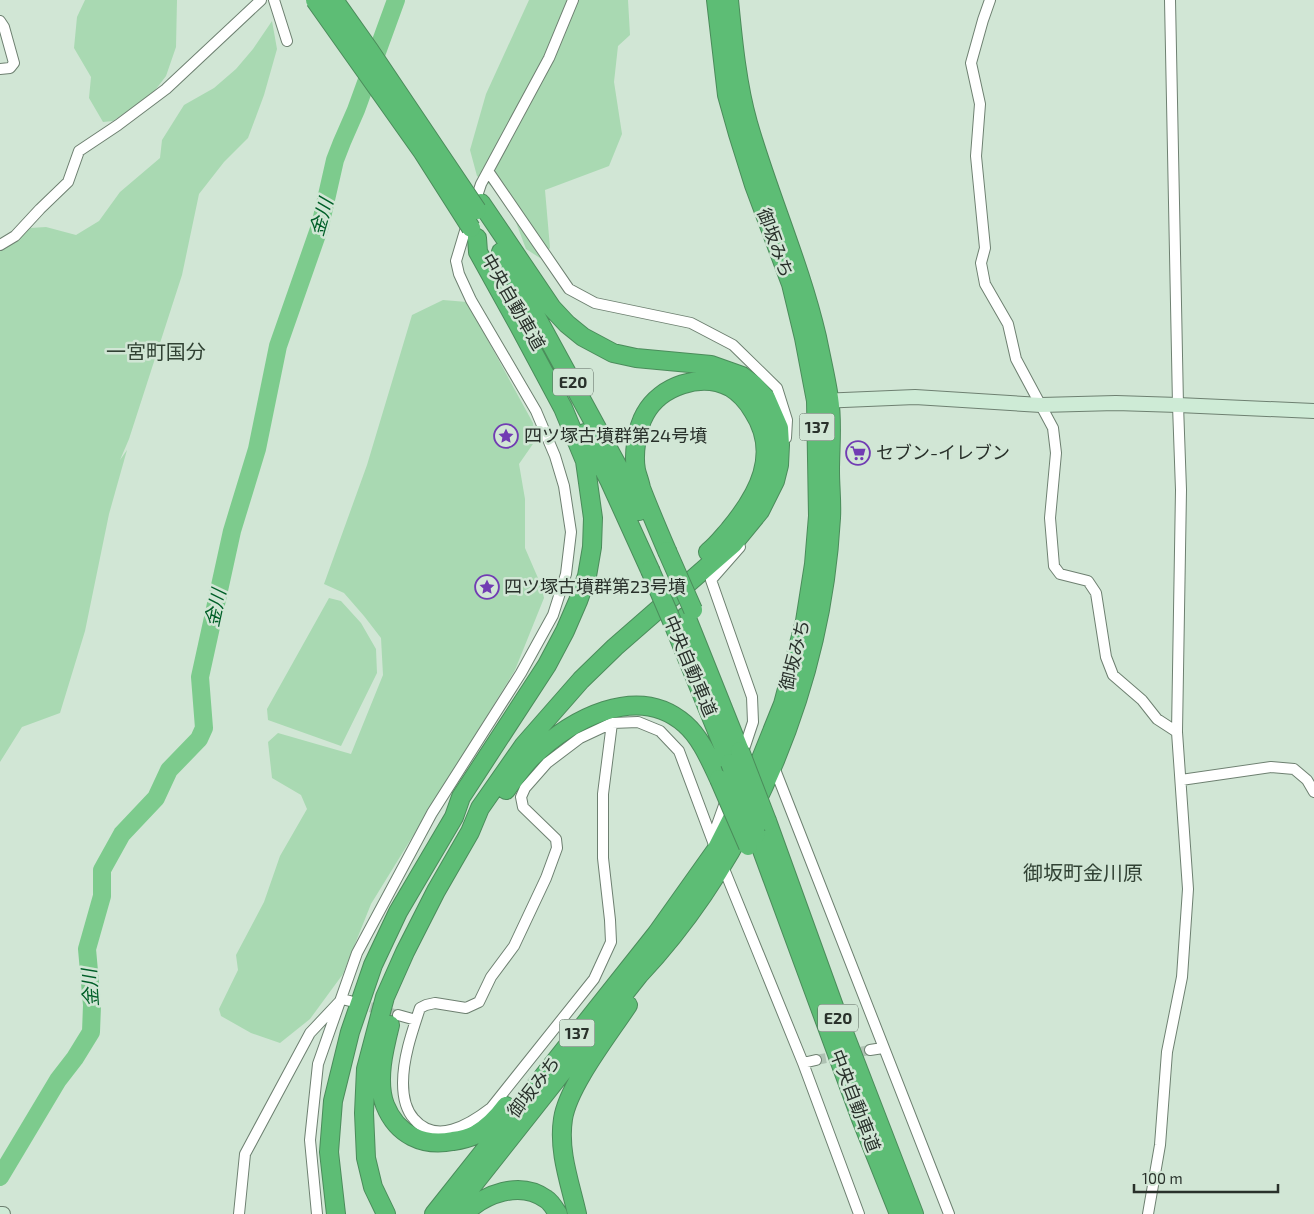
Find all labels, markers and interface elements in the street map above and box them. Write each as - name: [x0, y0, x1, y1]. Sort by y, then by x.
- water label: 金川: [304, 194, 337, 238]
- street label: 御坂みち: [753, 205, 799, 280]
- street label: 中央自動車道: [477, 249, 550, 354]
- district label: 一宮町国分: [106, 339, 206, 363]
- road number: E20: [553, 368, 593, 396]
- road number: 137: [800, 414, 834, 441]
- place icon: 四ツ塚古墳群第24号墳: [493, 423, 519, 449]
- place label: 四ツ塚古墳群第24号墳: [524, 424, 707, 446]
- supermarket icon: セブン-イレブン: [845, 440, 871, 466]
- place label: セブン-イレブン: [876, 441, 1010, 463]
- place icon: 四ツ塚古墳群第23号墳: [474, 574, 500, 600]
- place label: 四ツ塚古墳群第23号墳: [504, 575, 686, 597]
- water label: 金川: [199, 585, 230, 629]
- street label: 中央自動車道: [660, 612, 722, 720]
- street label: 御坂みち: [775, 617, 813, 692]
- district label: 御坂町金川原: [1023, 860, 1143, 884]
- water label: 金川: [77, 966, 102, 1008]
- road number: E20: [818, 1004, 858, 1032]
- road number: 137: [560, 1020, 594, 1046]
- street label: 中央自動車道: [826, 1046, 886, 1155]
- street label: 御坂みち: [502, 1051, 564, 1122]
- scale bar: [1134, 1162, 1278, 1194]
- text: 100 m: [1142, 1169, 1183, 1187]

